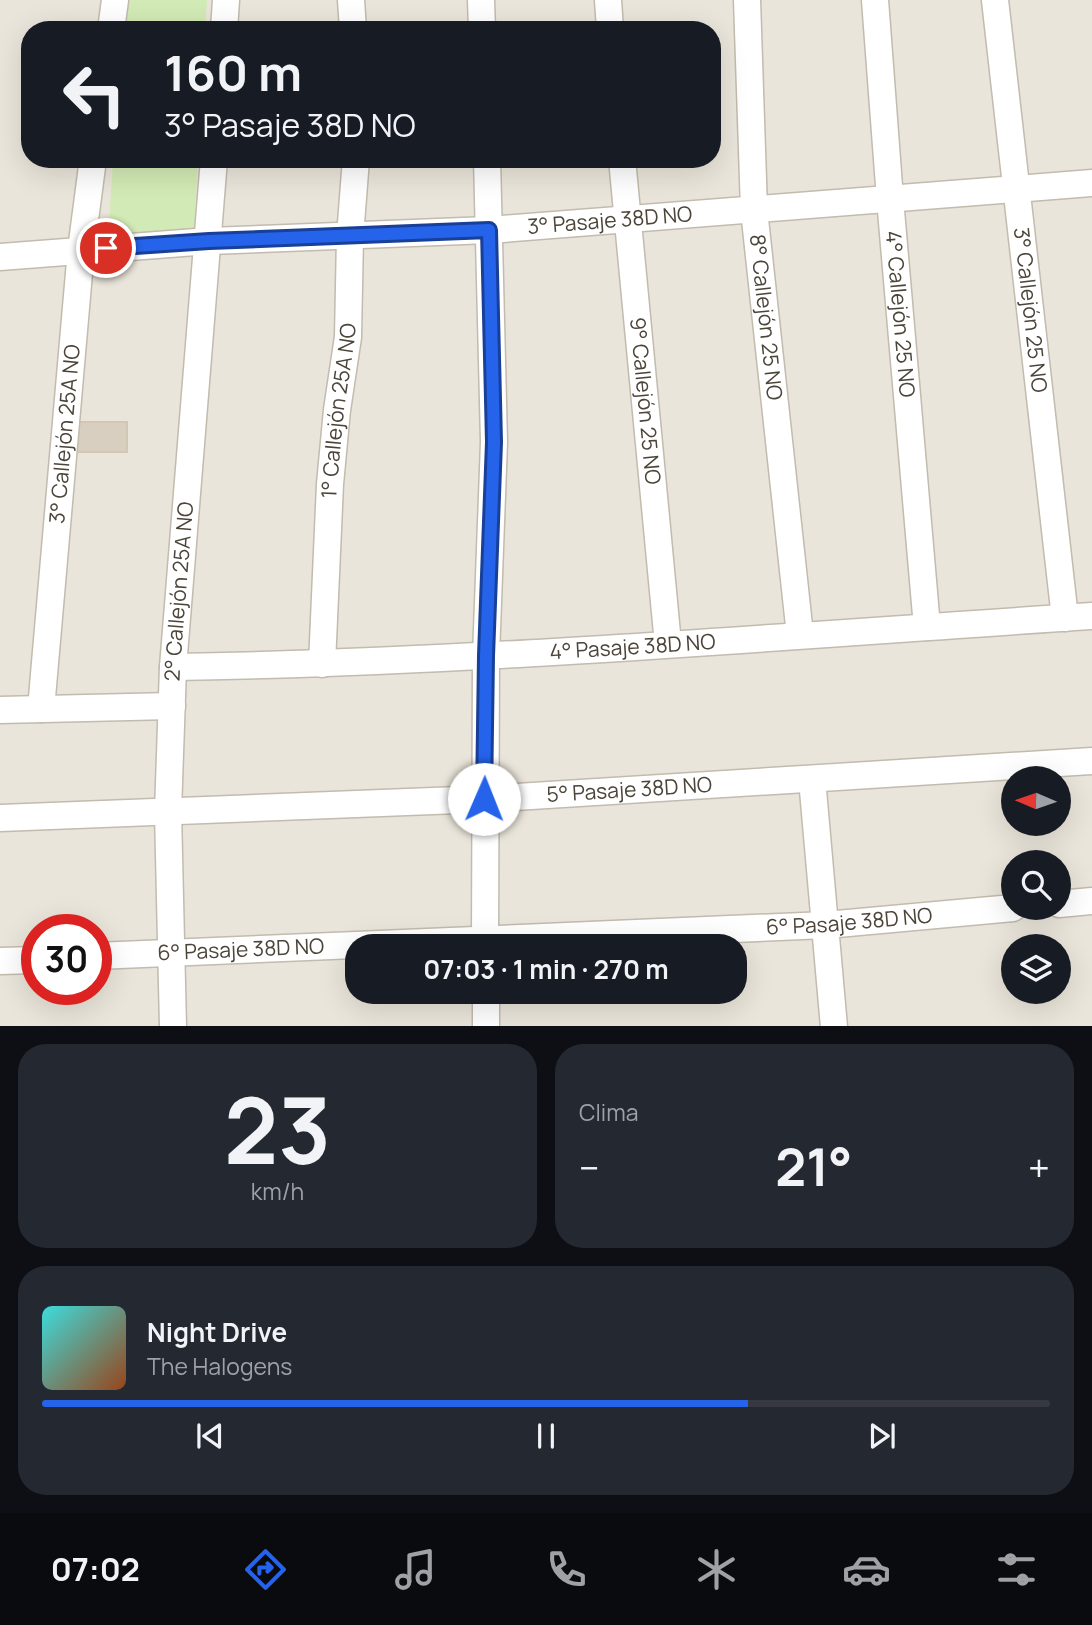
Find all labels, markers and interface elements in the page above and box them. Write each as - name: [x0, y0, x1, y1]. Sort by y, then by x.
- text: 160 m: [164, 39, 302, 106]
- icon: left: [49, 49, 140, 140]
- text: 3° Pasaje 38D NO: [164, 103, 416, 147]
- street label: 3° Pasaje 38D NO: [526, 199, 693, 240]
- pin: [76, 218, 136, 278]
- street label: 3° Callejón 25 NO: [1008, 226, 1054, 394]
- icon: arrive: [87, 229, 125, 267]
- street label: 4° Callejón 25 NO: [880, 229, 922, 398]
- street label: 8° Callejón 25 NO: [744, 233, 790, 402]
- street label: 9° Callejón 25 NO: [624, 316, 668, 486]
- street label: 1° Callejón 25A NO: [314, 323, 361, 499]
- street label: 3° Callejón 25A NO: [42, 343, 86, 525]
- street label: 2° Callejón 25A NO: [158, 500, 199, 682]
- street label: 4° Pasaje 38D NO: [549, 627, 716, 665]
- position arrow: [447, 762, 521, 836]
- north arrow: [1001, 766, 1071, 836]
- map controls: [1001, 766, 1071, 1004]
- street label: 5° Pasaje 38D NO: [546, 770, 713, 808]
- button: search: [1001, 850, 1071, 920]
- street label: 6° Pasaje 38D NO: [765, 900, 933, 941]
- speed limit sign: 30: [21, 914, 112, 1005]
- street label: 6° Pasaje 38D NO: [157, 931, 325, 966]
- button: layers: [1001, 934, 1071, 1004]
- text: 07:03 · 1 min · 270 m: [423, 951, 669, 987]
- text: 23: [224, 1067, 331, 1191]
- text: Clima: [579, 1096, 638, 1128]
- text: 21°: [775, 1131, 852, 1202]
- text: −: [579, 1141, 600, 1193]
- text: +: [1028, 1141, 1050, 1193]
- text: km/h: [251, 1175, 304, 1207]
- text: Night Drive: [147, 1314, 287, 1350]
- text: The Halogens: [147, 1350, 292, 1382]
- icon: previous: [191, 1417, 229, 1455]
- icon: pause: [527, 1417, 565, 1455]
- icon: next: [863, 1417, 901, 1455]
- icon: directions: [241, 1545, 290, 1594]
- icon: music: [391, 1545, 440, 1594]
- icon: phone: [542, 1545, 591, 1594]
- icon: climate: [692, 1545, 741, 1594]
- icon: car: [842, 1545, 891, 1594]
- icon: filters: [992, 1545, 1041, 1594]
- text: 07:02: [51, 1547, 140, 1591]

